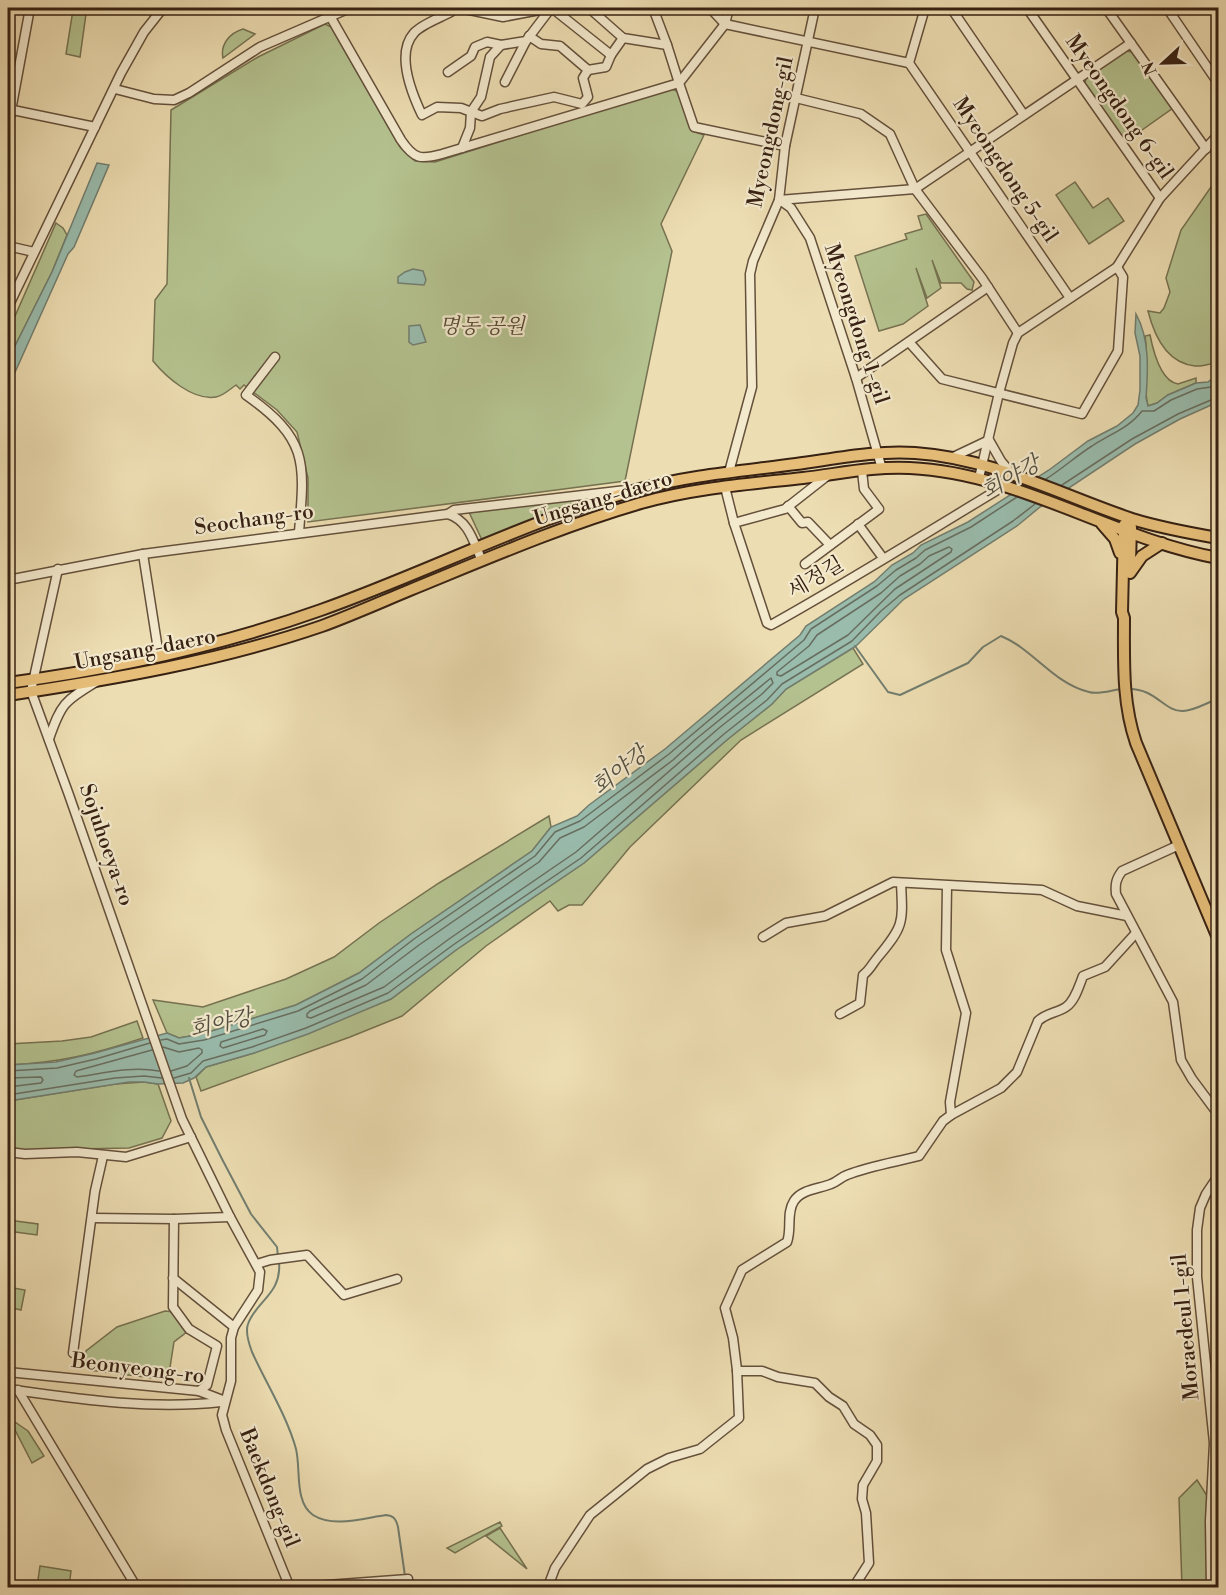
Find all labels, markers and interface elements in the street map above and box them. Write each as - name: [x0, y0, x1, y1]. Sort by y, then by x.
- street label: Myeongdong 6-gil: [1059, 30, 1179, 184]
- north arrow: [1133, 33, 1193, 93]
- street label: Myeongdong-gil: [742, 54, 800, 210]
- text: N: [1138, 58, 1162, 78]
- street label: Myeongdong 5-gil: [947, 92, 1063, 248]
- street label: Myeongdong 1-gil: [818, 241, 894, 407]
- park label: 명동 공원: [439, 314, 526, 340]
- water label: 회야강: [977, 448, 1049, 506]
- street label: Ungsang-daero: [531, 466, 675, 532]
- street label: Seochang-ro: [193, 499, 315, 541]
- street label: 세정길: [783, 551, 849, 605]
- street label: Ungsang-daero: [72, 624, 218, 676]
- water label: 회야강: [587, 738, 656, 802]
- street label: Sojuhoeya-ro: [73, 781, 139, 909]
- water label: 회야강: [187, 1003, 259, 1044]
- street label: Moraedeul 1-gil: [1167, 1253, 1205, 1401]
- street label: Beonyeong-ro: [69, 1348, 206, 1390]
- street label: Baekdong-gil: [233, 1424, 305, 1551]

